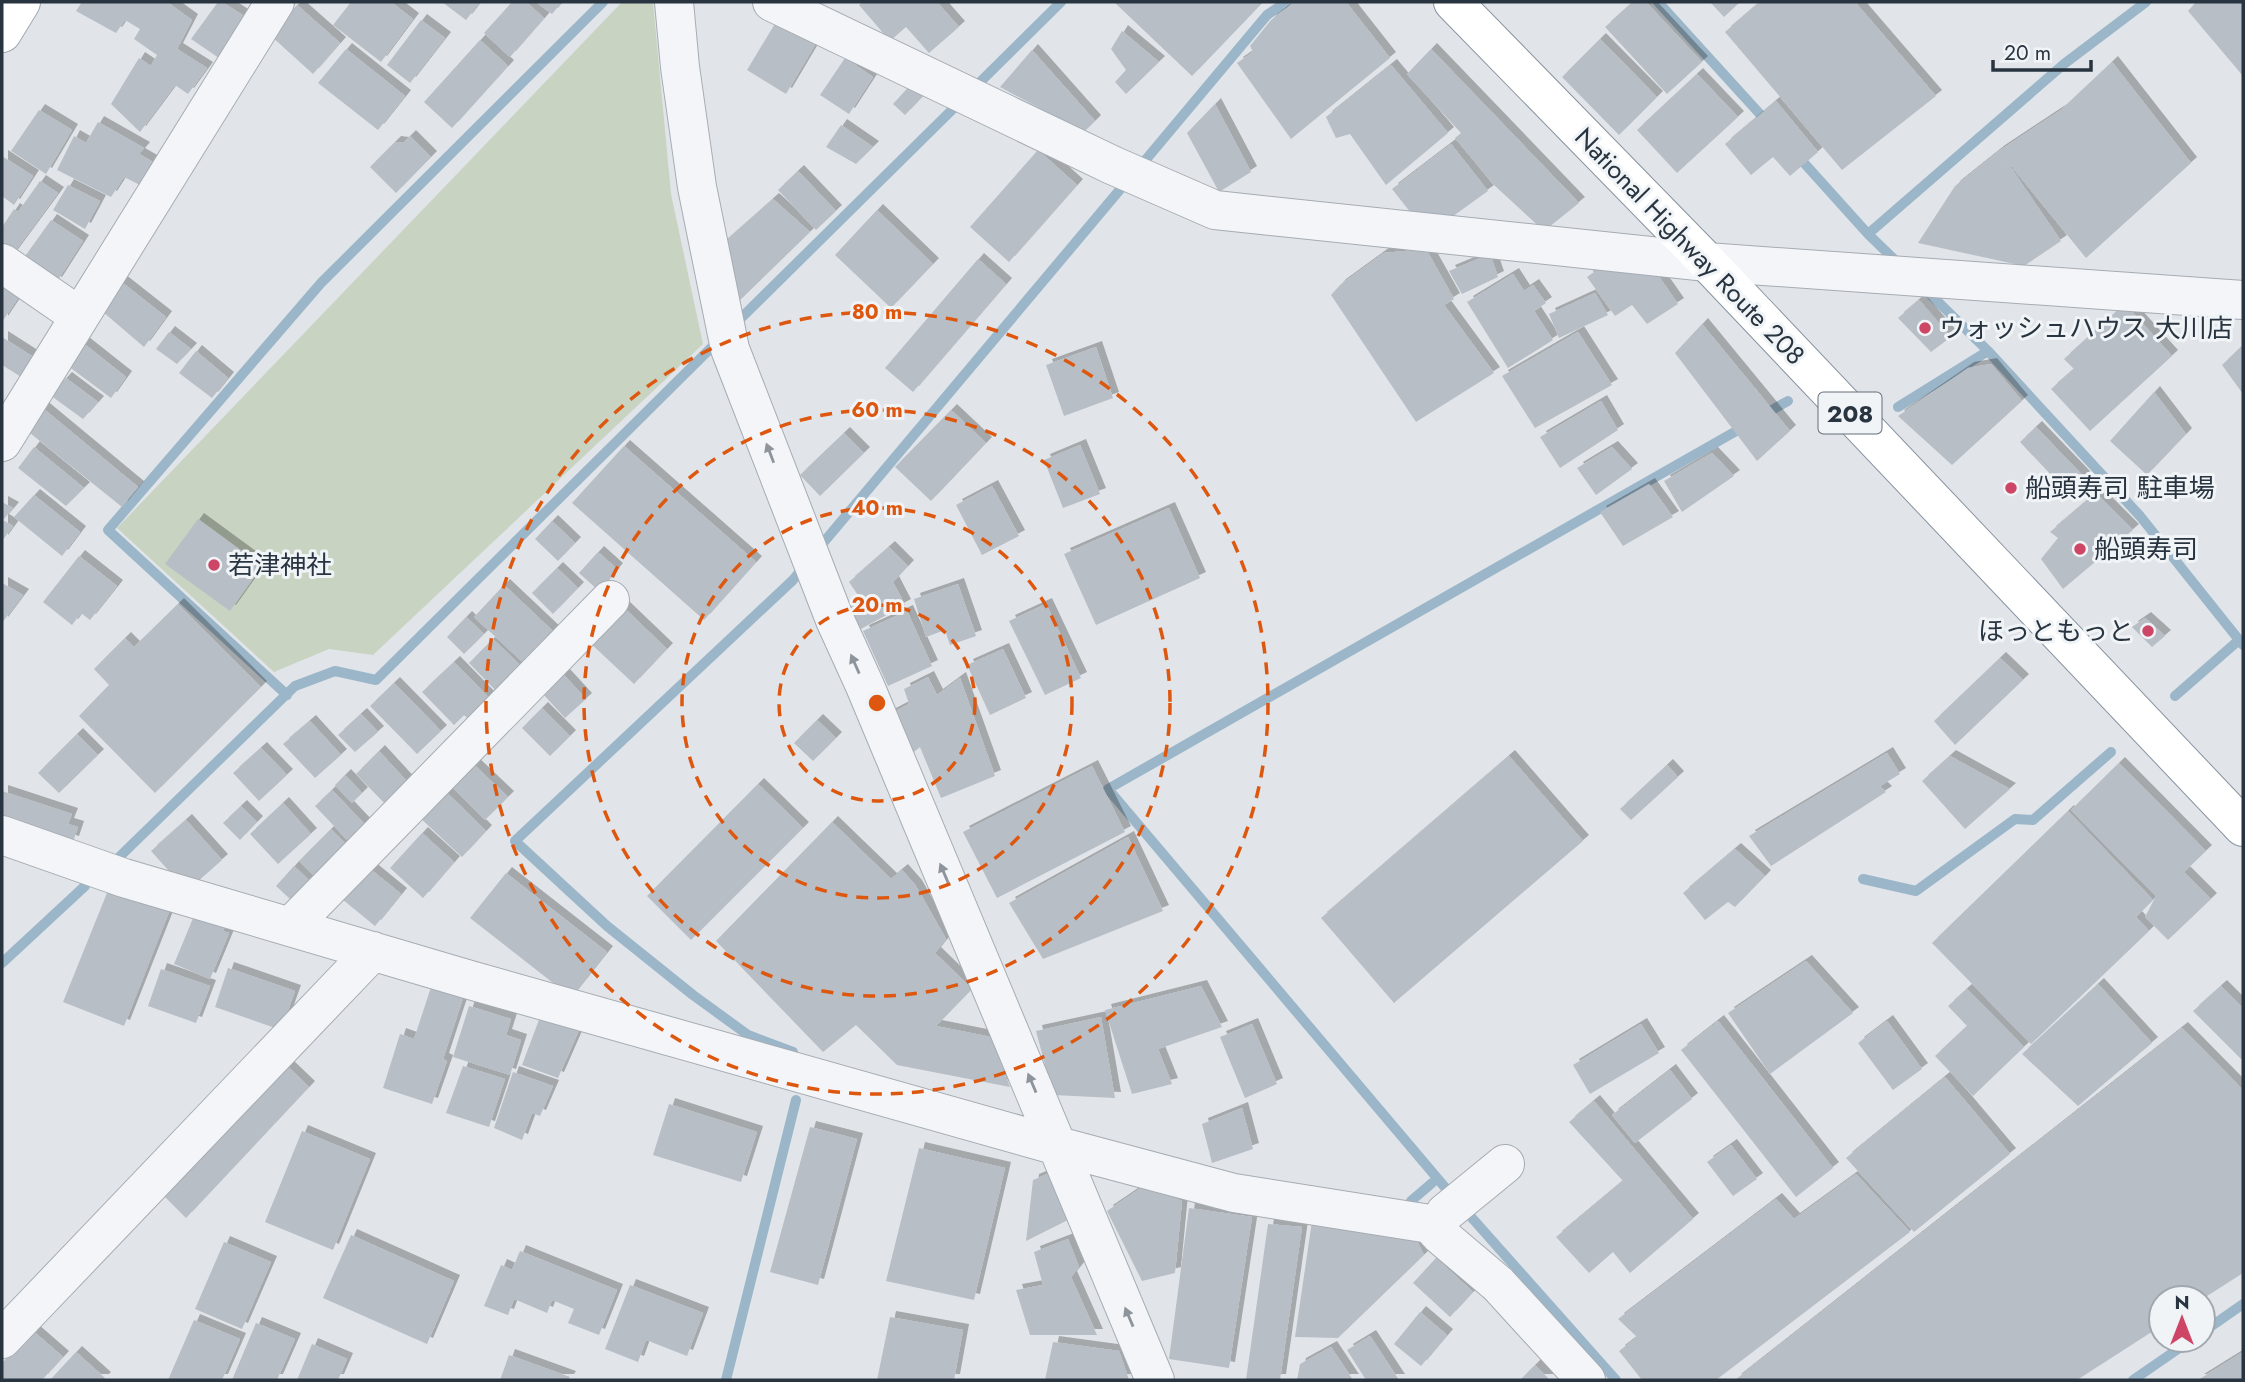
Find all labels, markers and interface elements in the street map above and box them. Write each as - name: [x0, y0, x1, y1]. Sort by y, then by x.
- scale bar: [1993, 28, 2091, 72]
- text: 20 m: [2004, 38, 2051, 68]
- street label: National Highway Route 208: [1566, 119, 1814, 373]
- text: 80 m: [852, 297, 902, 327]
- place label: ウォッシュハウス 大川店: [1939, 309, 2233, 347]
- marker: ウォッシュハウス 大川店: [1917, 320, 1933, 336]
- road number: 208: [1818, 392, 1882, 434]
- text: 60 m: [851, 395, 903, 425]
- one-way arrow: [765, 442, 776, 463]
- place label: 船頭寿司 駐車場: [2025, 469, 2215, 507]
- marker: 船頭寿司 駐車場: [2003, 480, 2019, 496]
- text: 40 m: [851, 493, 903, 523]
- place label: 船頭寿司: [2094, 530, 2198, 568]
- marker: 船頭寿司: [2072, 541, 2088, 557]
- place label: 若津神社: [228, 546, 332, 584]
- marker: 若津神社: [206, 557, 222, 573]
- text: 20 m: [851, 590, 903, 620]
- place label: ほっともっと: [1978, 612, 2134, 650]
- marker: ほっともっと: [2140, 623, 2156, 639]
- one-way arrow: [849, 654, 861, 674]
- centre of rings: [865, 691, 889, 715]
- one-way arrow: [938, 863, 949, 884]
- one-way arrow: [1026, 1072, 1037, 1093]
- north arrow: [2147, 1284, 2217, 1354]
- text: N: [2174, 1289, 2190, 1316]
- one-way arrow: [1123, 1307, 1134, 1328]

